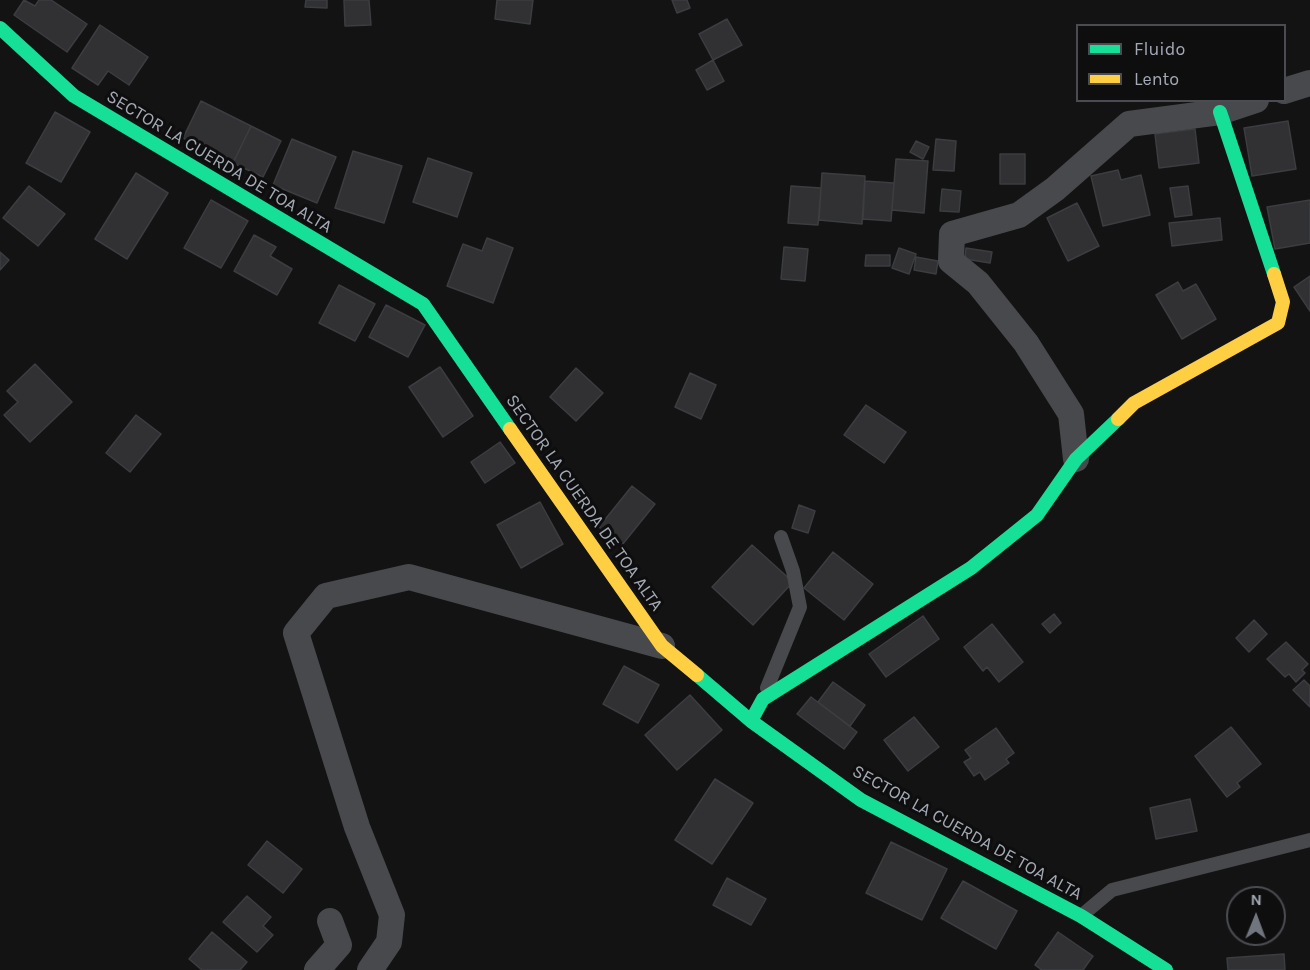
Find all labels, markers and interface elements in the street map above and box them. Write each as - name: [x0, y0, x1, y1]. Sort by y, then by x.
- legend: [1076, 24, 1286, 102]
- text: Fluido: [1134, 38, 1185, 60]
- text: Lento: [1134, 68, 1179, 90]
- street label: SECTOR LA CUERDA DE TOA ALTA: [102, 86, 336, 238]
- street label: SECTOR LA CUERDA DE TOA ALTA: [501, 391, 667, 615]
- street label: SECTOR LA CUERDA DE TOA ALTA: [848, 761, 1086, 905]
- north arrow: [1226, 886, 1286, 946]
- text: N: [1250, 890, 1262, 909]

